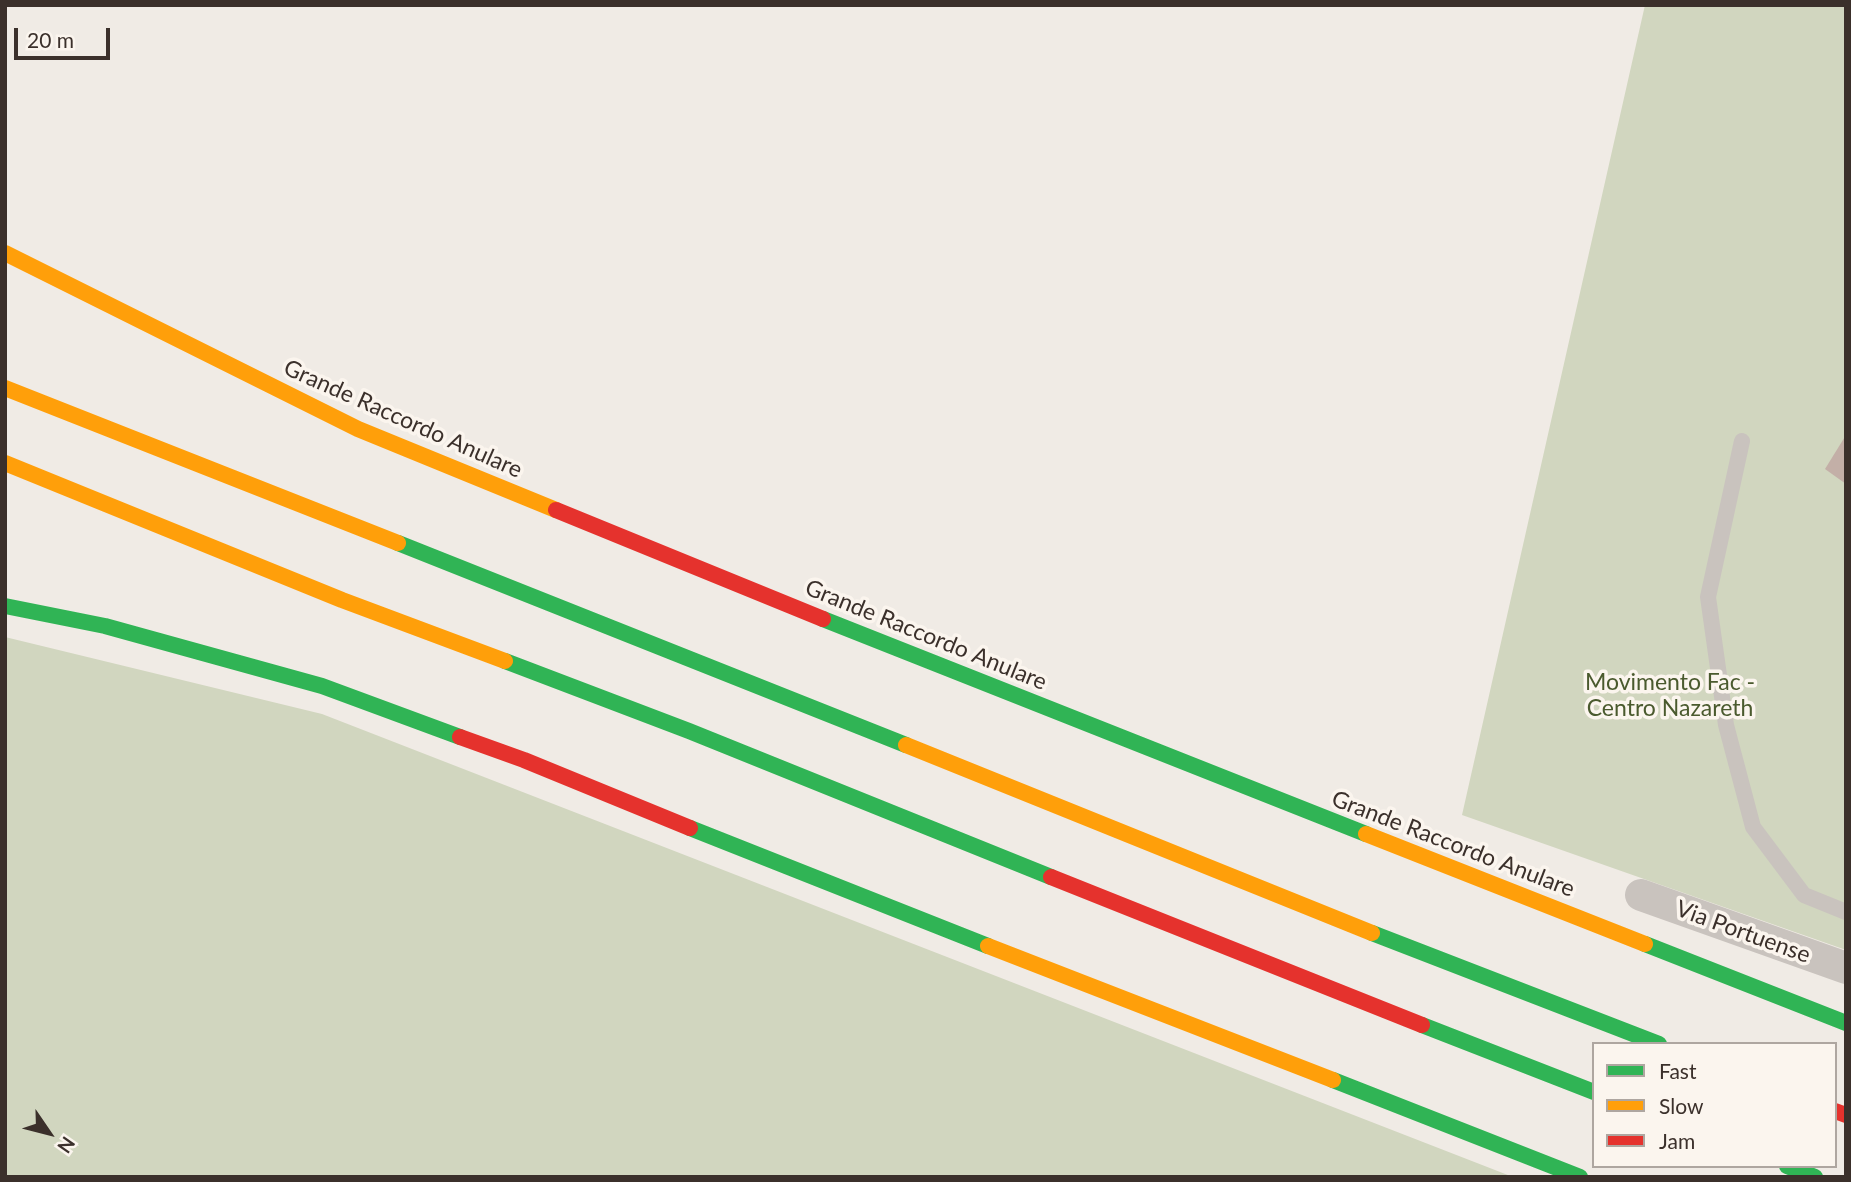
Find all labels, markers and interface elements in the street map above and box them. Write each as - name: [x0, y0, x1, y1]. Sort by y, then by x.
- scale bar: [18, 14, 114, 58]
- text: 20 m: [27, 27, 74, 52]
- street label: Grande Raccordo Anulare: [280, 354, 526, 484]
- street label: Grande Raccordo Anulare: [801, 574, 1051, 696]
- park label: Movimento Fac - Centro Nazareth: [1585, 669, 1755, 723]
- street label: Grande Raccordo Anulare: [1328, 785, 1578, 903]
- street label: Via Portuense: [1672, 895, 1814, 969]
- legend: [1592, 1042, 1837, 1168]
- text: Fast: [1659, 1058, 1696, 1083]
- text: Slow: [1659, 1093, 1703, 1118]
- north arrow: [14, 1098, 84, 1168]
- text: Jam: [1659, 1128, 1695, 1153]
- text: N: [53, 1133, 80, 1158]

